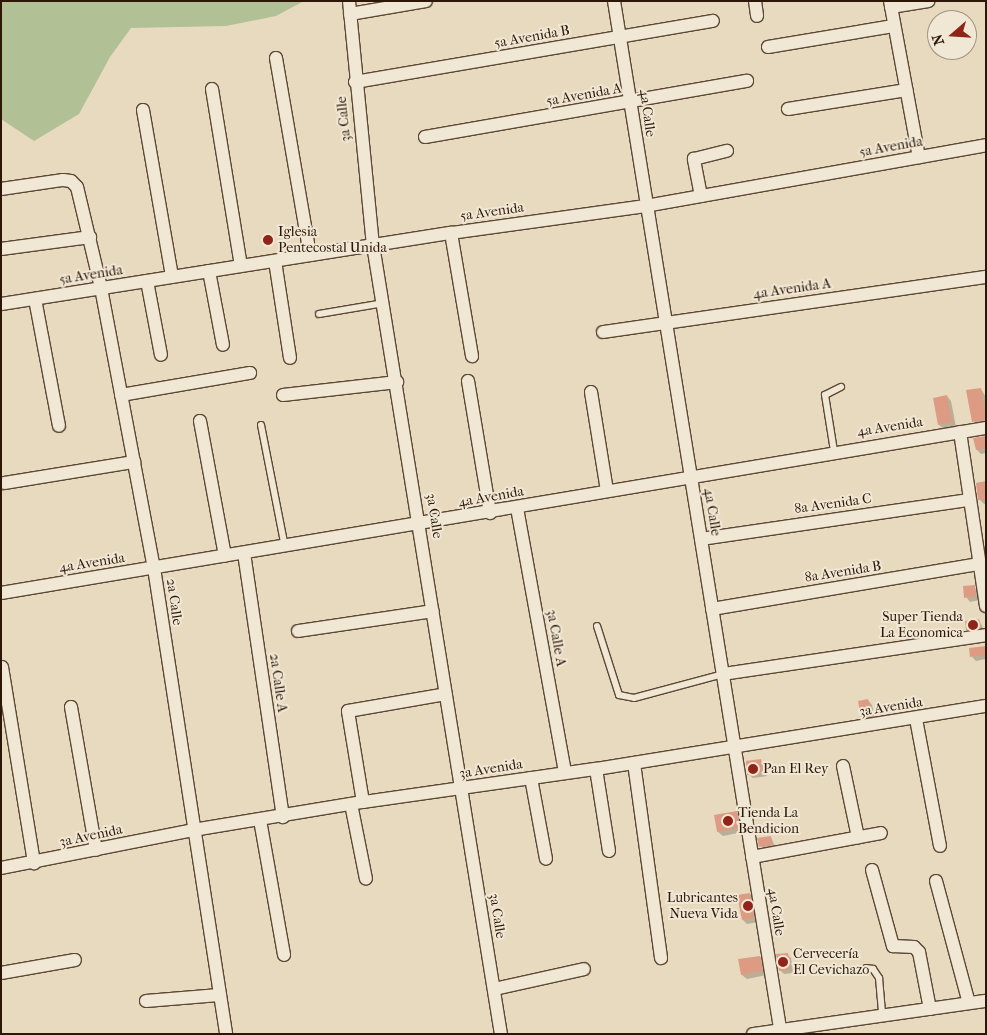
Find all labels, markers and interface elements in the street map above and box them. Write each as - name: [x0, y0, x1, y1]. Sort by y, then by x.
- north arrow: [927, 10, 977, 60]
- street label: 5a Avenida B: [493, 22, 571, 52]
- text: N: [929, 32, 948, 48]
- street label: 5a Avenida A: [545, 80, 623, 110]
- street label: 4a Calle: [635, 88, 659, 138]
- street label: 3a Calle: [333, 95, 355, 143]
- street label: 5a Avenida: [858, 133, 924, 161]
- street label: 5a Avenida: [459, 199, 525, 225]
- place label: Iglesia Pentecostal Unida: [278, 224, 387, 256]
- marker: Iglesia Pentecostal Unida: [262, 234, 274, 246]
- street label: 5a Avenida: [58, 262, 124, 288]
- street label: 4a Avenida A: [752, 275, 832, 303]
- street label: 4a Avenida: [856, 414, 924, 440]
- street label: 4a Avenida: [457, 483, 525, 511]
- street label: 4a Calle: [700, 487, 724, 537]
- street label: 8a Avenida C: [793, 490, 873, 518]
- street label: 3a Calle: [422, 492, 446, 540]
- street label: 4a Avenida: [58, 550, 126, 576]
- street label: 8a Avenida B: [804, 558, 882, 586]
- street label: 2a Calle: [162, 577, 186, 627]
- street label: 3a Calle A: [543, 608, 569, 668]
- place label: Super Tienda La Economica: [880, 609, 963, 642]
- marker: Super Tienda La Economica: [967, 619, 979, 631]
- street label: 2a Calle A: [266, 653, 290, 713]
- street label: 3a Avenida: [858, 694, 924, 720]
- street label: 3a Avenida: [458, 756, 524, 782]
- place label: Pan El Rey: [763, 761, 828, 777]
- marker: Pan El Rey: [747, 763, 759, 775]
- place label: Tienda La Bendicion: [738, 805, 799, 838]
- marker: Tienda La Bendicion: [722, 815, 734, 827]
- street label: 3a Avenida: [58, 821, 124, 851]
- street label: 4a Calle: [764, 887, 788, 937]
- place label: Lubricantes Nueva Vida: [667, 890, 738, 922]
- street label: 3a Calle: [485, 892, 509, 940]
- marker: Lubricantes Nueva Vida: [742, 900, 754, 912]
- place label: Cervecería El Cevichazo: [793, 946, 869, 979]
- marker: Cervecería El Cevichazo: [777, 956, 789, 968]

